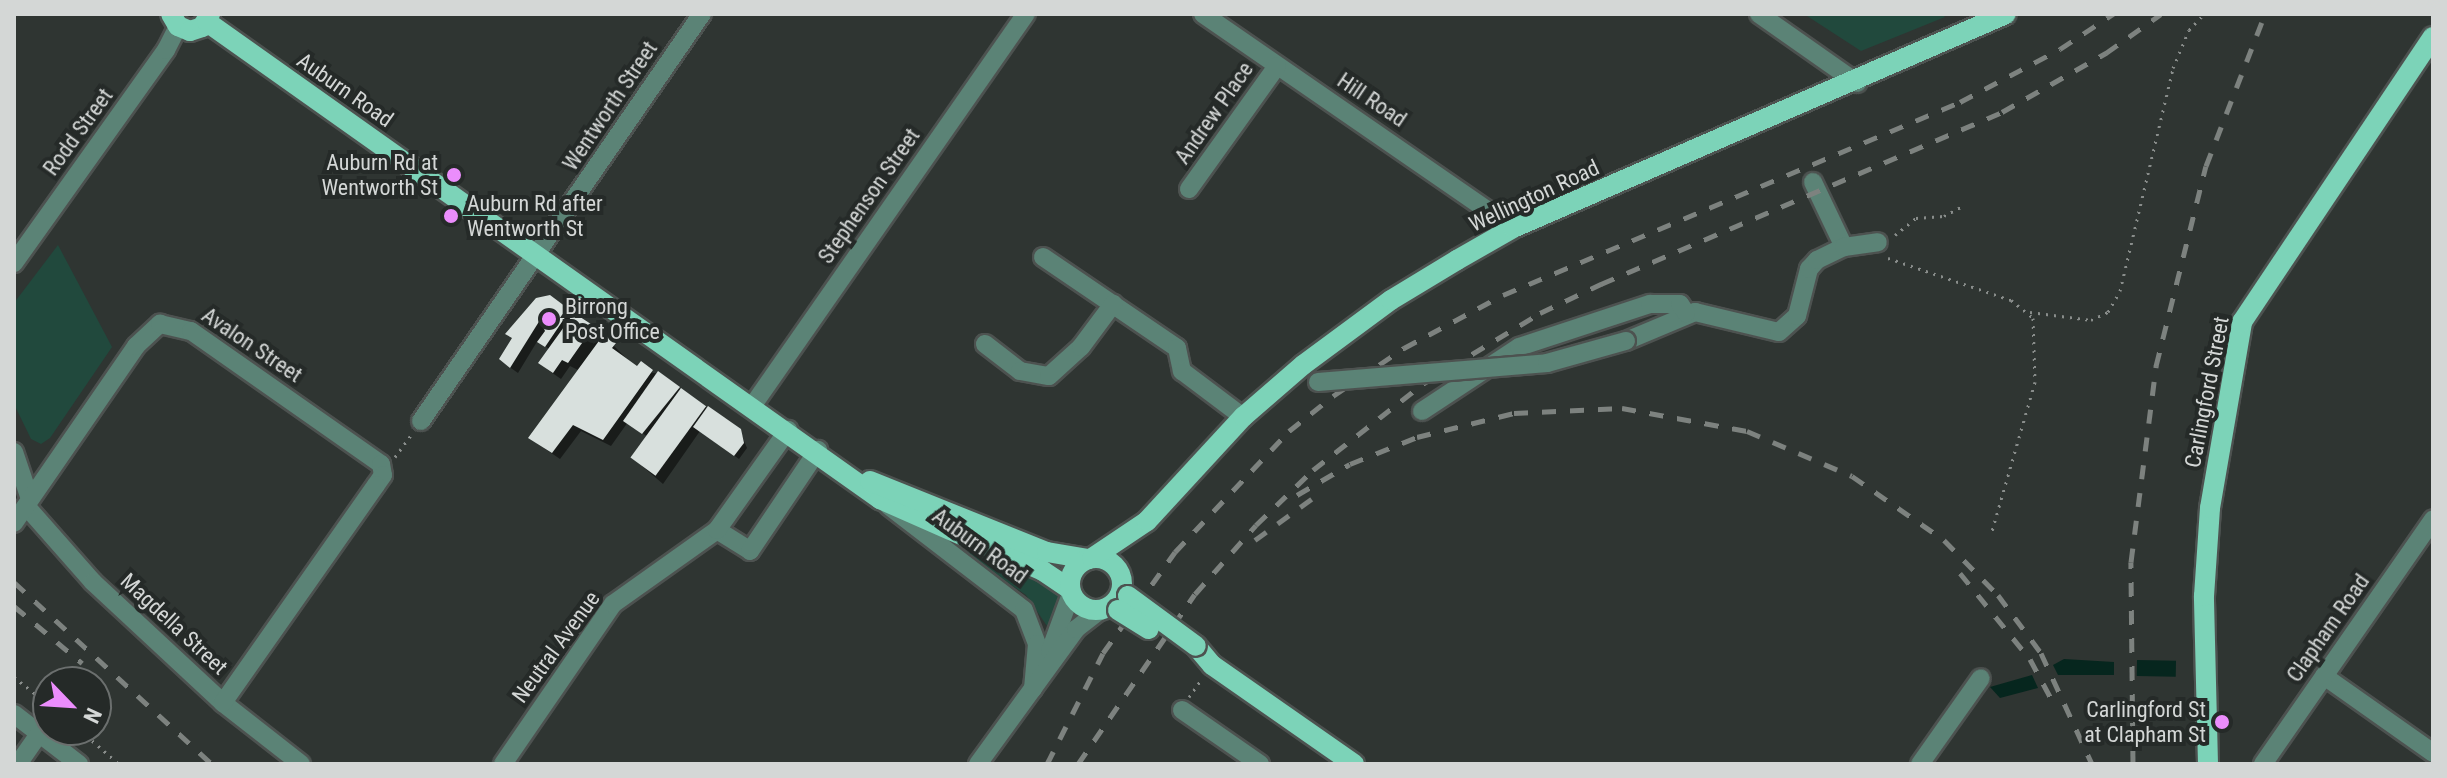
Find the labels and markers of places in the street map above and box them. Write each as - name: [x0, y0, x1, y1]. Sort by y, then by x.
- place label: Auburn Rd at Wentworth St: [321, 149, 438, 200]
- marker: Auburn Rd at Wentworth St: [445, 166, 463, 184]
- place label: Auburn Rd after Wentworth St: [467, 190, 603, 242]
- marker: Auburn Rd after Wentworth St: [442, 207, 460, 225]
- place label: Birrong Post Office: [565, 293, 660, 344]
- marker: Birrong Post Office: [540, 310, 558, 328]
- place label: Carlingford St at Clapham St: [2084, 696, 2206, 748]
- marker: Carlingford St at Clapham St: [2213, 713, 2231, 731]

